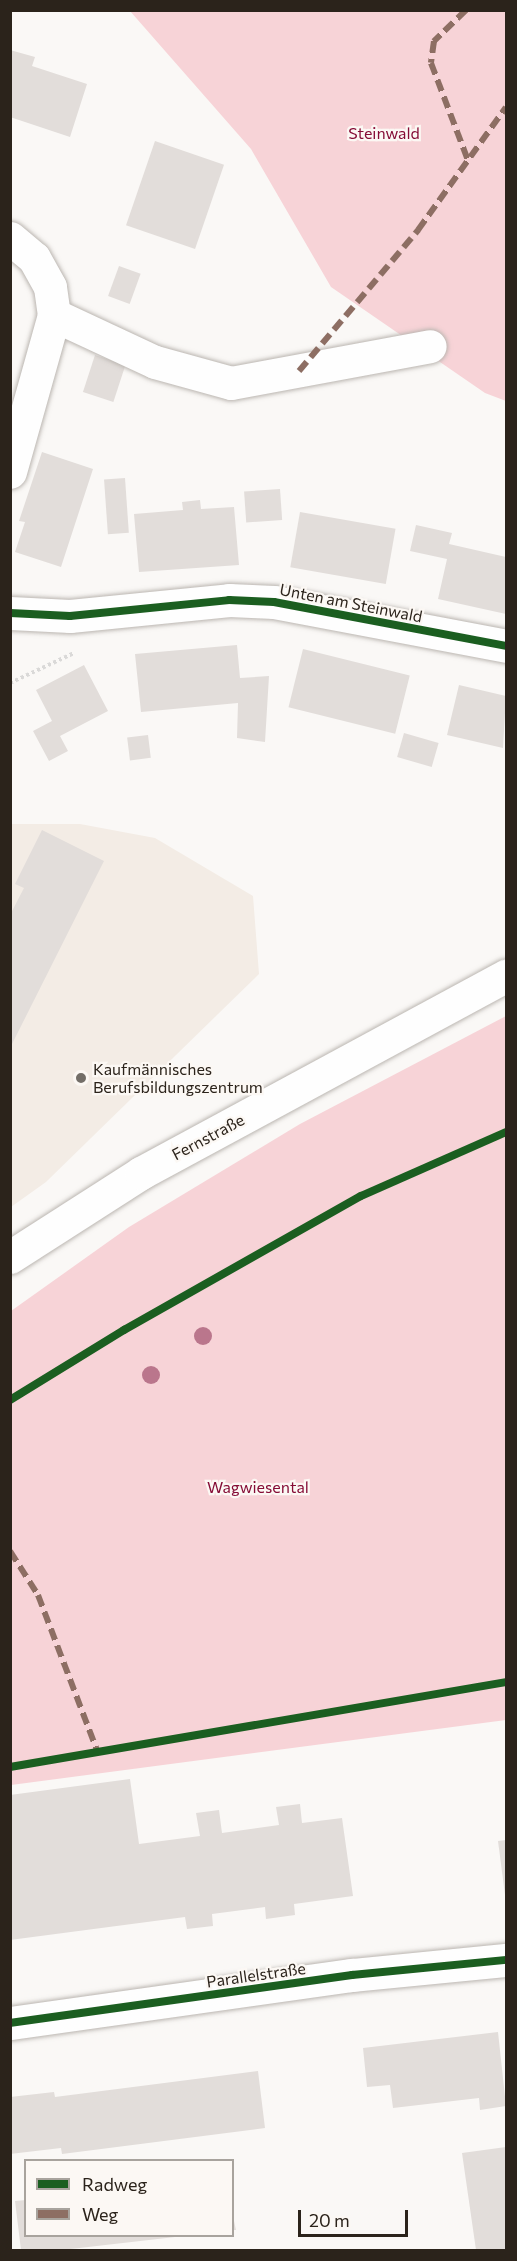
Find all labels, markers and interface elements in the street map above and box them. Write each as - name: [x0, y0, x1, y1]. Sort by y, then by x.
- park label: Steinwald: [348, 123, 420, 143]
- street label: Unten am Steinwald: [278, 580, 424, 626]
- place label: Kaufmännisches Berufsbildungszentrum: [93, 1059, 263, 1097]
- marker: Kaufmännisches Berufsbildungszentrum: [74, 1071, 88, 1085]
- street label: Fernstraße: [168, 1110, 248, 1164]
- park label: Wagwiesental: [207, 1477, 309, 1497]
- street label: Parallelstraße: [205, 1959, 307, 1991]
- legend: [24, 2159, 234, 2237]
- text: Radweg: [82, 2173, 147, 2195]
- scale bar: [301, 2198, 410, 2236]
- text: Weg: [82, 2203, 118, 2225]
- text: 20 m: [309, 2209, 350, 2231]

